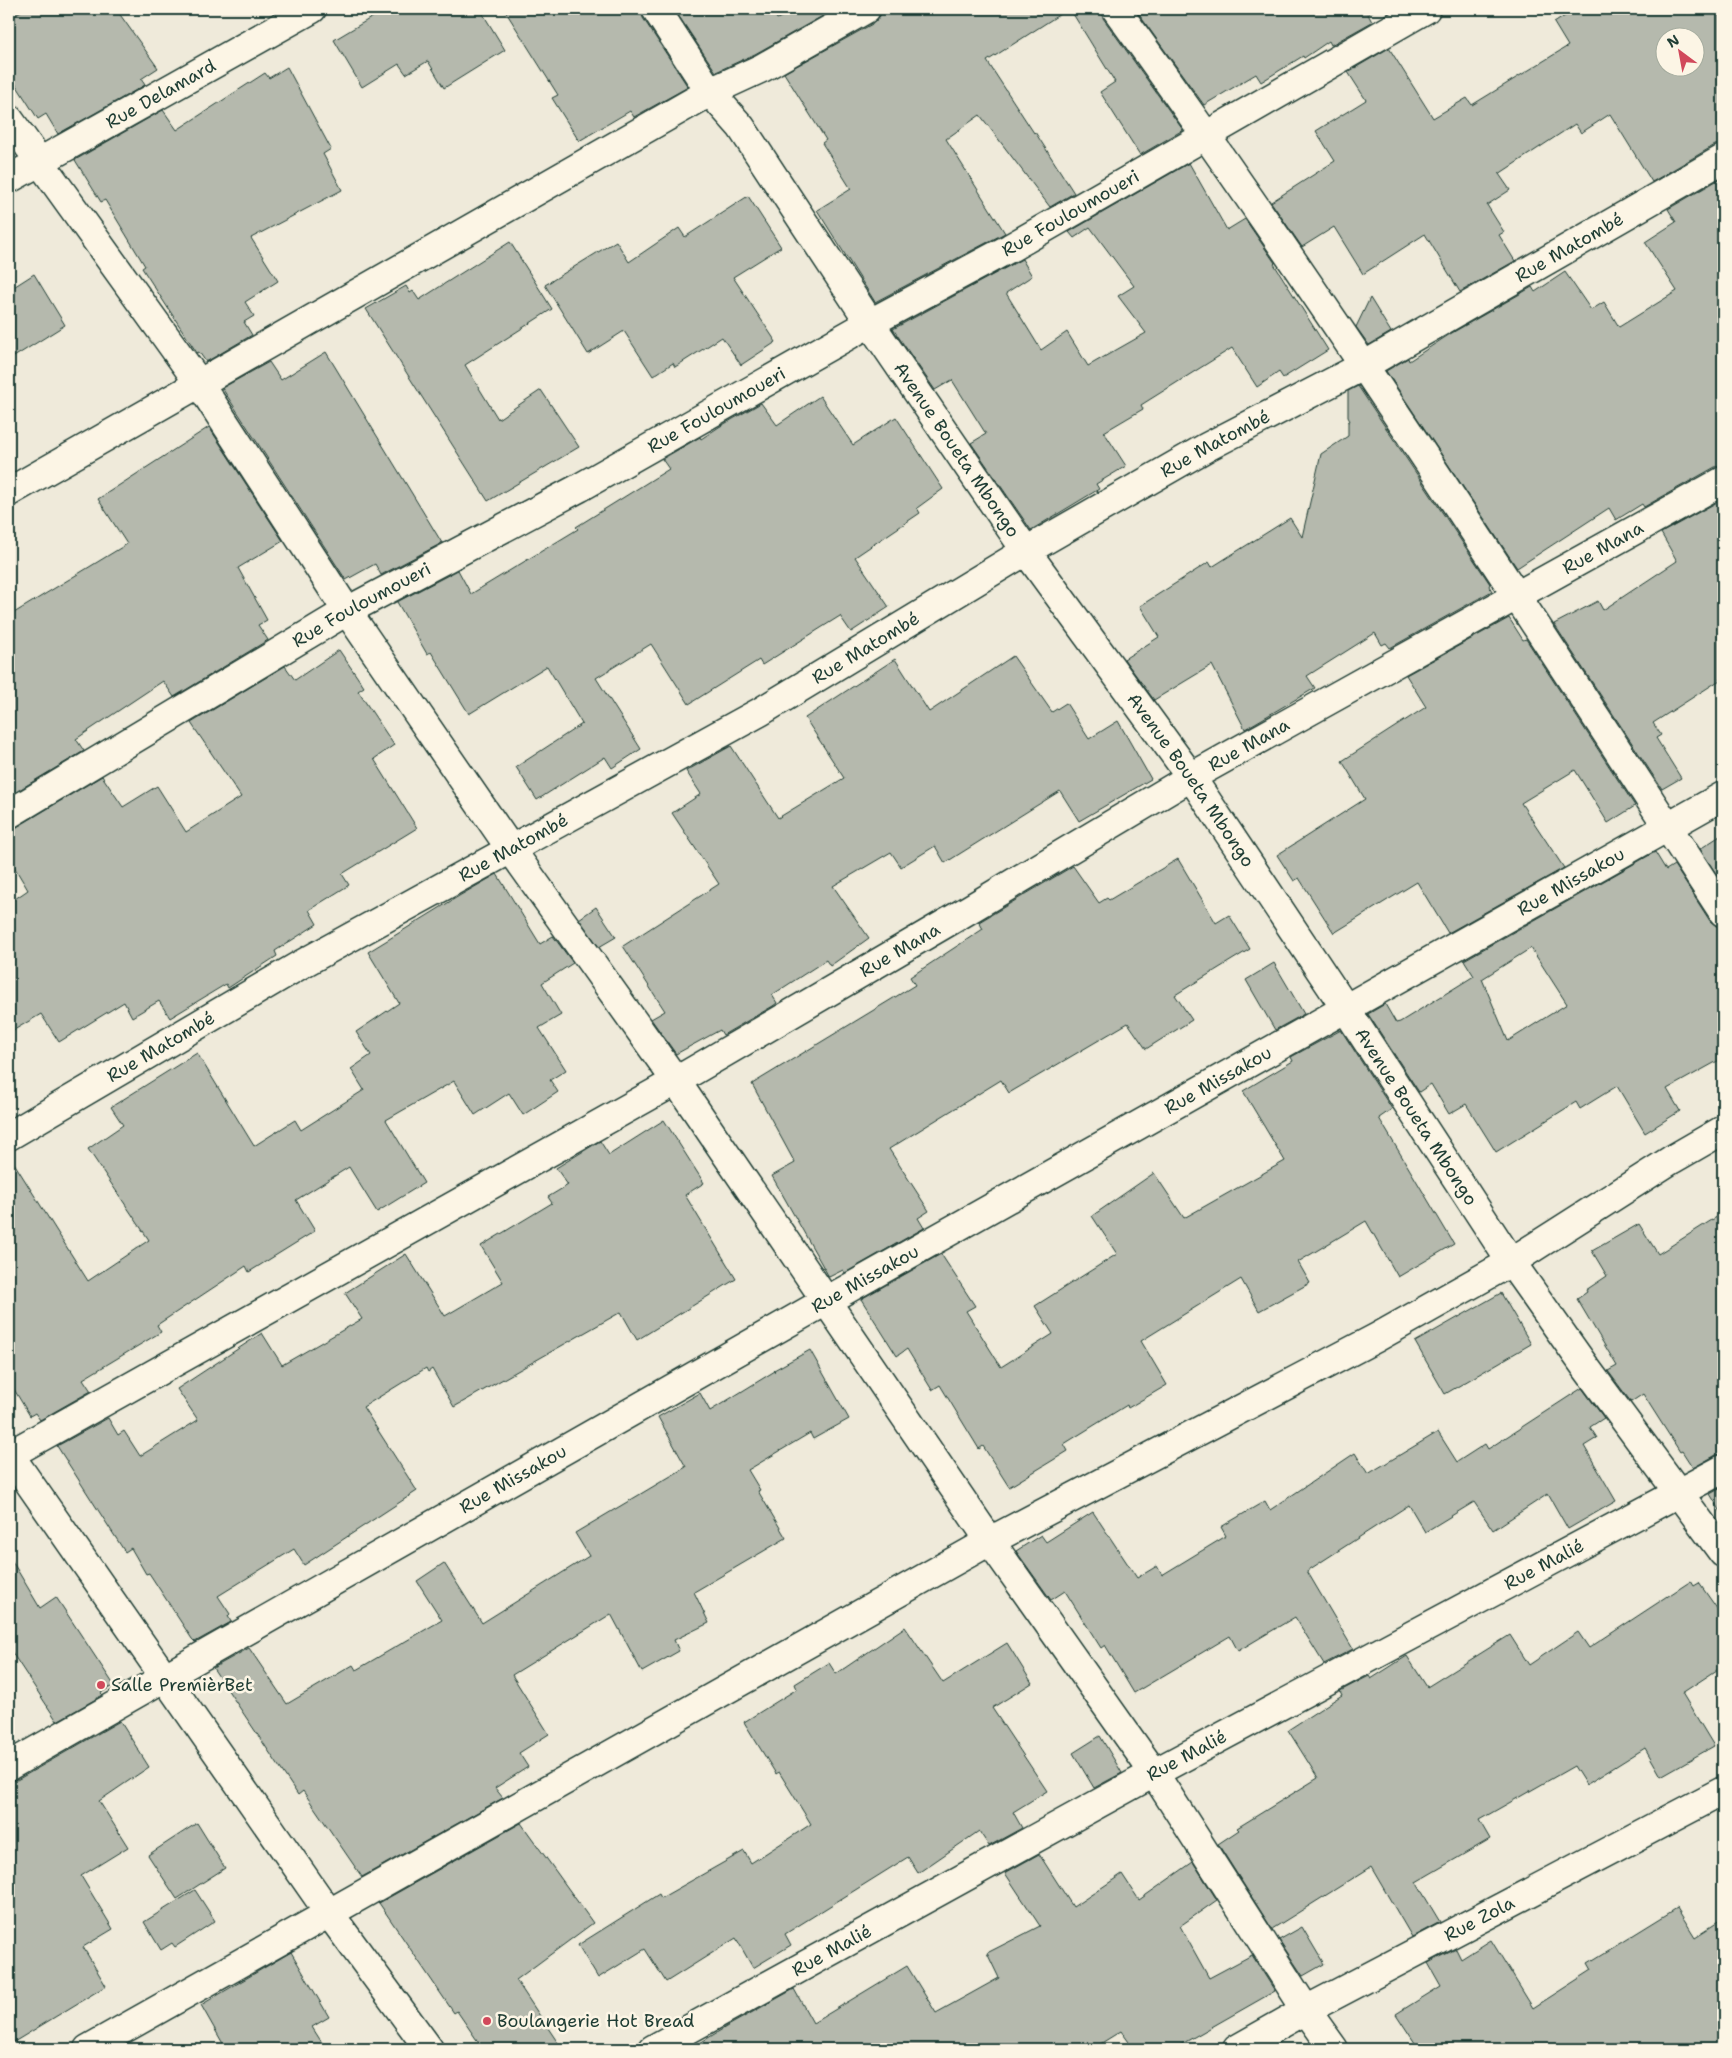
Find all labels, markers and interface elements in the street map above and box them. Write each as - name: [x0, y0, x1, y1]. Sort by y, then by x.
- north arrow: [1654, 28, 1704, 78]
- text: N: [1664, 30, 1683, 52]
- street label: Rue Delamard: [101, 53, 220, 134]
- street label: Rue Fouloumoueri: [997, 164, 1144, 262]
- street label: Rue Matombé: [1511, 207, 1628, 288]
- street label: Avenue Boueta Mbongo: [888, 357, 1025, 542]
- street label: Rue Fouloumoueri: [643, 361, 790, 459]
- street label: Rue Matombé: [1156, 404, 1274, 483]
- street label: Rue Mana: [1558, 516, 1648, 580]
- street label: Rue Fouloumoueri: [288, 557, 435, 653]
- street label: Rue Matombé: [808, 606, 924, 690]
- street label: Avenue Boueta Mbongo: [1122, 688, 1260, 872]
- street label: Rue Mana: [1204, 713, 1294, 777]
- street label: Rue Matombé: [454, 808, 572, 887]
- street label: Rue Missakou: [1513, 842, 1629, 921]
- street label: Rue Mana: [855, 917, 944, 983]
- street label: Rue Matombé: [102, 1006, 219, 1088]
- street label: Avenue Boueta Mbongo: [1349, 1023, 1483, 1210]
- street label: Rue Missakou: [1160, 1040, 1276, 1120]
- street label: Rue Missakou: [807, 1239, 923, 1319]
- street label: Rue Missakou: [455, 1439, 571, 1519]
- street label: Rue Malié: [1500, 1534, 1588, 1596]
- place label: Salle PremièrBet: [111, 1673, 253, 1697]
- marker: Salle PremièrBet: [95, 1679, 107, 1691]
- street label: Rue Malié: [1142, 1724, 1231, 1787]
- street label: Rue Zola: [1440, 1891, 1519, 1947]
- street label: Rue Malié: [788, 1919, 876, 1982]
- place label: Boulangerie Hot Bread: [497, 2009, 694, 2033]
- marker: Boulangerie Hot Bread: [481, 2015, 493, 2027]

